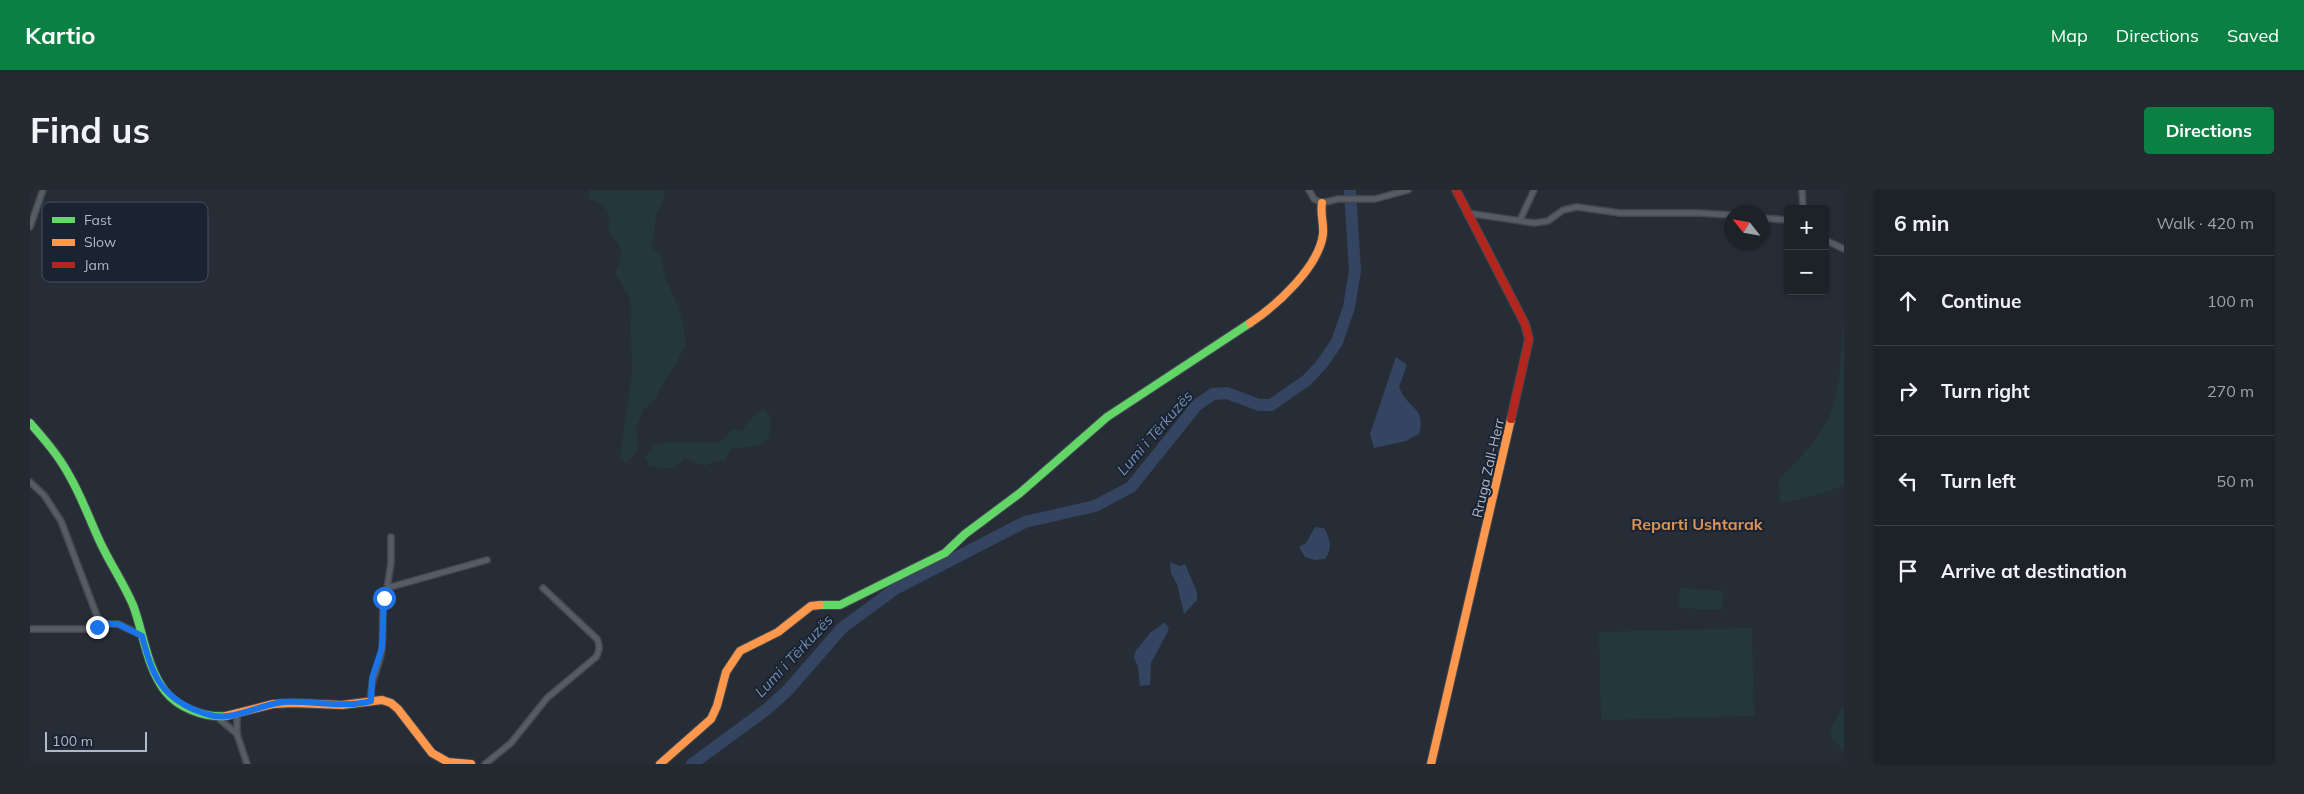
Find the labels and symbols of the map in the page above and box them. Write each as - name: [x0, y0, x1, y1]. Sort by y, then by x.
- legend: [42, 202, 208, 282]
- north arrow: [1724, 205, 1769, 250]
- text: Fast: [84, 211, 112, 229]
- text: Slow: [84, 233, 116, 251]
- text: Jam: [84, 256, 109, 274]
- water label: Lumi i Tërkuzës: [1113, 386, 1197, 479]
- street label: Rruga Zall-Herr: [1468, 416, 1508, 519]
- district label: Reparti Ushtarak: [1631, 514, 1764, 534]
- route start: [373, 587, 396, 610]
- water label: Lumi i Tërkuzës: [751, 610, 837, 701]
- route end: [86, 616, 109, 639]
- scale bar: [45, 729, 148, 752]

